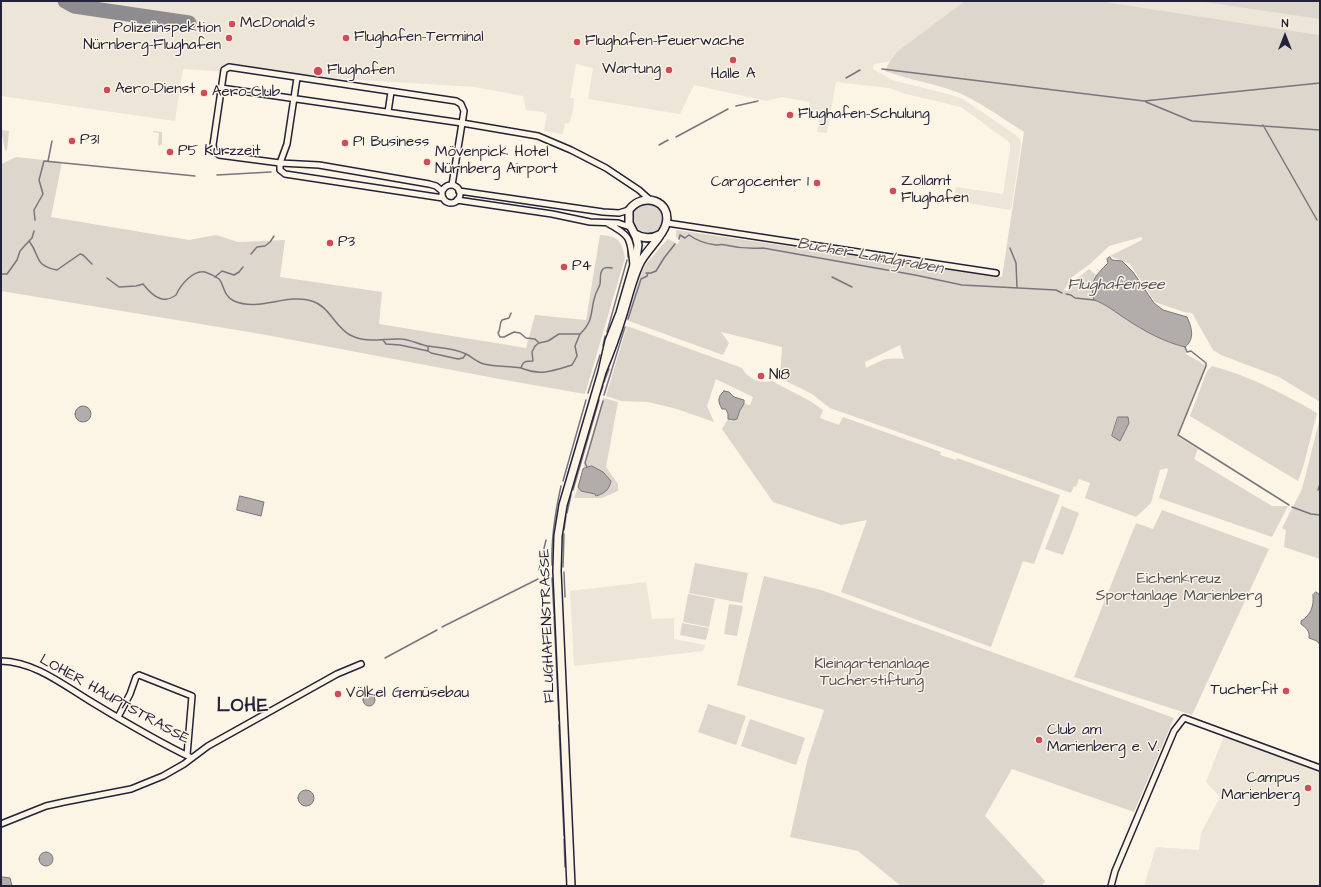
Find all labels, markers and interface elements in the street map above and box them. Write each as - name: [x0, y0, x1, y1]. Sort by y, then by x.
- place label: McDonald's: [240, 15, 315, 33]
- north arrow: [1265, 16, 1305, 56]
- text: N: [1282, 16, 1288, 31]
- marker: McDonald's: [227, 19, 237, 29]
- place label: Polizeiinspektion Nürnberg-Flughafen: [83, 20, 221, 55]
- place label: Flughafen-Terminal: [354, 29, 484, 47]
- marker: Polizeiinspektion Nürnberg-Flughafen: [224, 33, 234, 43]
- marker: Flughafen-Terminal: [341, 33, 351, 43]
- place label: Flughafen-Feuerwache: [585, 33, 745, 51]
- marker: Flughafen-Feuerwache: [572, 37, 582, 47]
- marker: Halle A: [728, 55, 738, 65]
- place label: Wartung: [602, 61, 661, 79]
- place label: Flughafen: [327, 62, 395, 80]
- marker: Flughafen: [312, 65, 324, 77]
- marker: Wartung: [664, 65, 674, 75]
- place label: Halle A: [710, 66, 756, 84]
- place label: Aero-Dienst: [115, 81, 195, 99]
- place label: Aero-Club: [212, 84, 280, 102]
- marker: Aero-Dienst: [102, 85, 112, 95]
- marker: Aero-Club: [199, 88, 209, 98]
- place label: Flughafen-Schulung: [798, 106, 930, 124]
- marker: Flughafen-Schulung: [785, 110, 795, 120]
- place label: P31: [80, 132, 99, 150]
- place label: P1 Business: [353, 134, 429, 152]
- marker: P31: [67, 136, 77, 146]
- marker: P1 Business: [340, 138, 350, 148]
- place label: P5 Kurzzeit: [178, 143, 260, 161]
- place label: Mövenpick Hotel Nürnberg Airport: [435, 144, 558, 179]
- marker: P5 Kurzzeit: [165, 147, 175, 157]
- marker: Mövenpick Hotel Nürnberg Airport: [422, 157, 432, 167]
- place label: Zollamt Flughafen: [901, 173, 969, 208]
- place label: Cargocenter 1: [711, 174, 809, 192]
- marker: Cargocenter 1: [812, 178, 822, 188]
- marker: Zollamt Flughafen: [888, 186, 898, 196]
- place label: P3: [338, 234, 355, 252]
- water label: Bucher Landgraben: [796, 235, 944, 279]
- marker: P3: [325, 238, 335, 248]
- place label: P4: [572, 258, 592, 276]
- marker: P4: [559, 262, 569, 272]
- water label: Flughafensee: [1067, 276, 1165, 296]
- place label: N18: [769, 367, 790, 385]
- marker: N18: [756, 371, 766, 381]
- street label: FLUGHAFENSTRASSE: [536, 549, 560, 703]
- park label: Eichenkreuz Sportanlage Marienberg: [1096, 571, 1262, 606]
- street label: LOHER HAUPTSTRASSE: [36, 651, 192, 749]
- park label: Kleingartenanlage Tucherstiftung: [814, 656, 930, 691]
- place label: Tucherfit: [1210, 682, 1278, 700]
- place label: Völkel Gemüsebau: [346, 685, 469, 703]
- marker: Tucherfit: [1281, 686, 1291, 696]
- marker: Völkel Gemüsebau: [333, 689, 343, 699]
- district label: LOHE: [217, 696, 269, 718]
- place label: Club am Marienberg e. V.: [1047, 722, 1160, 757]
- marker: Club am Marienberg e. V.: [1034, 735, 1044, 745]
- place label: Campus Marienberg: [1221, 770, 1300, 805]
- marker: Campus Marienberg: [1303, 783, 1313, 793]

